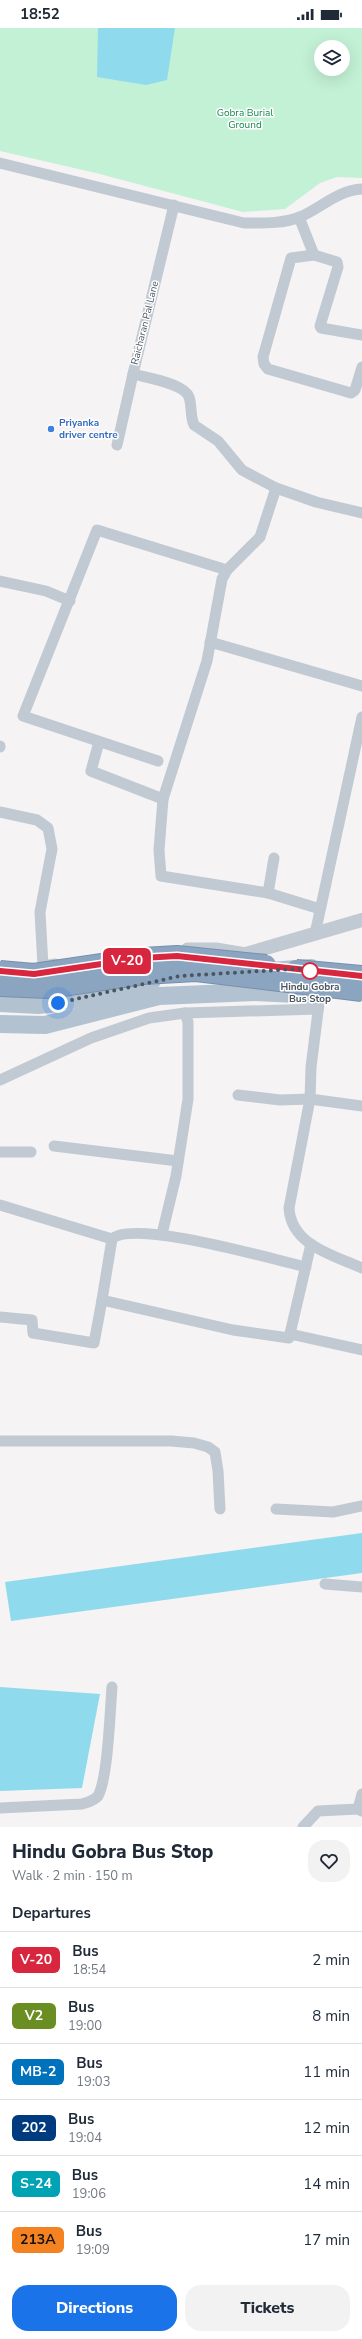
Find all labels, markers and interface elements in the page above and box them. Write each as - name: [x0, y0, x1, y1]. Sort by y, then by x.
- text: 18:52: [20, 4, 60, 24]
- map controls: [314, 40, 350, 76]
- button: layers: [314, 40, 350, 76]
- park label: Gobra Burial Ground: [217, 106, 273, 132]
- street label: Raicharan Pal Lane: [128, 280, 162, 366]
- place label: Priyanka driver centre: [59, 416, 118, 442]
- marker: Priyanka driver centre: [46, 424, 56, 434]
- line badge: V-20: [99, 948, 155, 974]
- text: V-20: [111, 951, 143, 970]
- marker: Hindu Gobra Bus Stop: [301, 962, 319, 980]
- place label: Hindu Gobra Bus Stop: [280, 980, 340, 1006]
- your location: [48, 993, 68, 1013]
- text: Hindu Gobra Bus Stop: [12, 1839, 213, 1865]
- button: heart: [308, 1840, 350, 1882]
- text: Walk · 2 min · 150 m: [12, 1867, 133, 1885]
- text: Departures: [12, 1903, 91, 1923]
- text: Bus: [72, 1941, 99, 1961]
- text: V-20: [20, 1950, 52, 1969]
- text: 2 min: [312, 1950, 350, 1970]
- text: 18:54: [72, 1961, 106, 1979]
- text: Bus: [68, 1997, 94, 2017]
- text: V2: [25, 2006, 43, 2025]
- text: 8 min: [312, 2006, 350, 2026]
- text: 19:00: [68, 2017, 102, 2035]
- text: Bus: [76, 2053, 103, 2073]
- text: MB-2: [20, 2062, 56, 2081]
- text: 11 min: [303, 2062, 350, 2082]
- text: 19:03: [76, 2073, 110, 2091]
- text: Bus: [68, 2109, 94, 2129]
- text: 202: [21, 2118, 47, 2137]
- text: 12 min: [303, 2118, 350, 2138]
- text: 19:04: [68, 2129, 102, 2147]
- text: Bus: [72, 2165, 98, 2185]
- text: S-24: [20, 2174, 52, 2193]
- text: 14 min: [303, 2174, 350, 2194]
- text: 19:06: [72, 2185, 106, 2203]
- text: Bus: [76, 2221, 102, 2241]
- text: 213A: [20, 2230, 56, 2249]
- text: 17 min: [303, 2230, 350, 2250]
- text: 19:09: [76, 2241, 110, 2259]
- button: Directions: [12, 2285, 177, 2331]
- button: Tickets: [185, 2285, 350, 2331]

